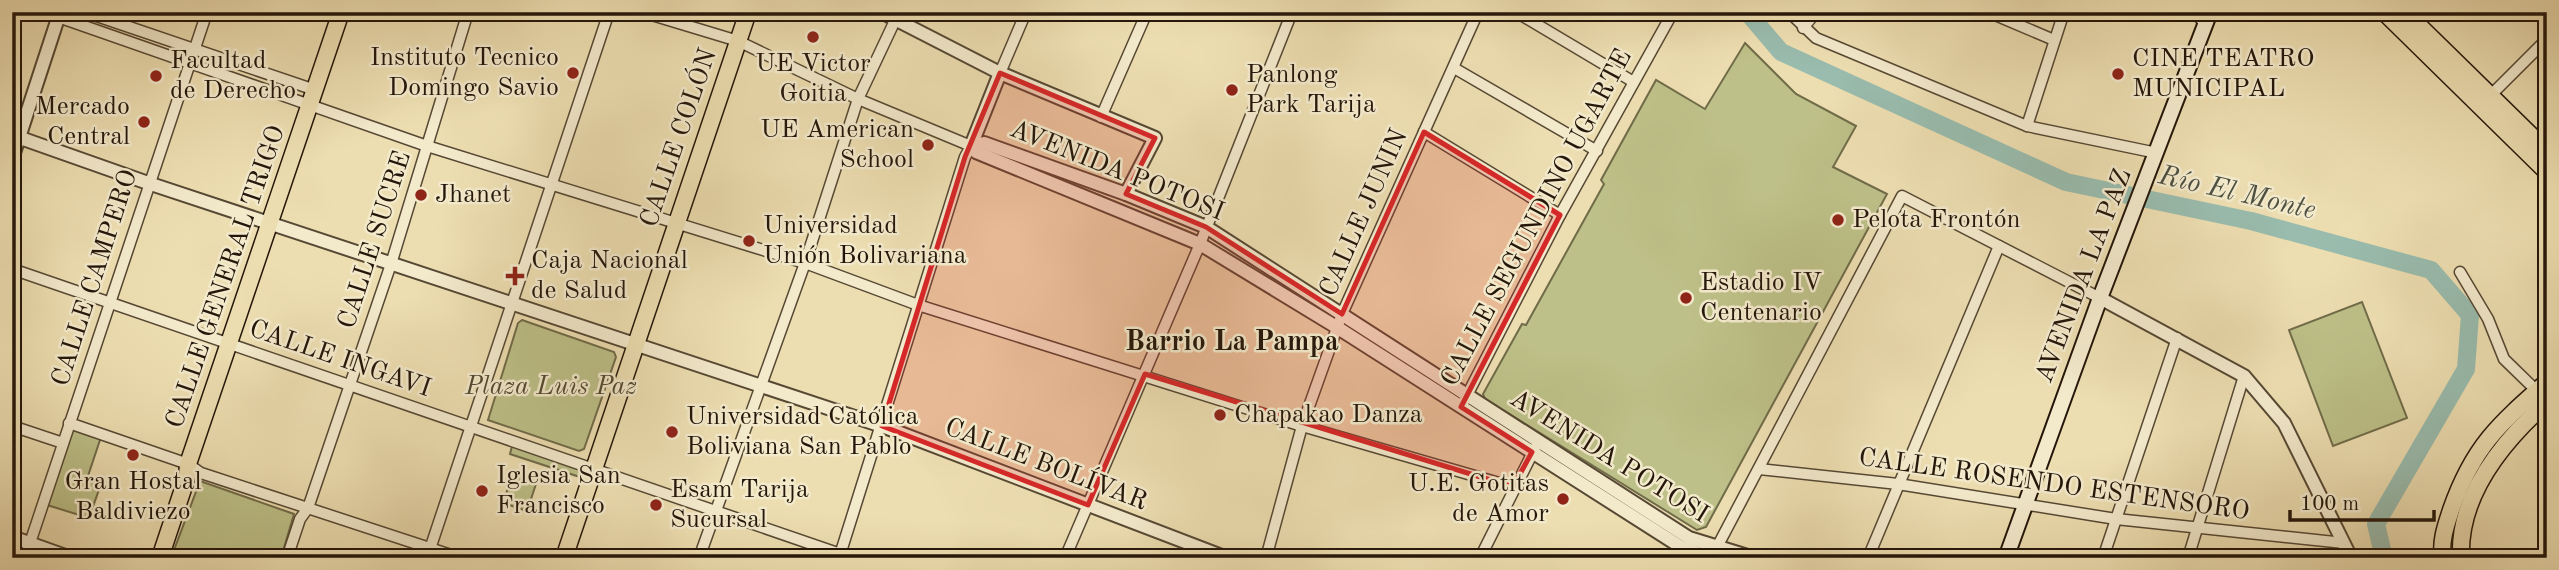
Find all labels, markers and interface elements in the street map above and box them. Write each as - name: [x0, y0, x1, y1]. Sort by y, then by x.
- marker: UE Victor Goitia: [805, 29, 821, 45]
- street label: CALLE COLÓN: [631, 44, 722, 231]
- place label: Instituto Tecnico Domingo Savio: [370, 45, 559, 101]
- street label: CALLE SEGUNDINO UGARTE: [1437, 45, 1637, 391]
- place label: CINE TEATRO MUNICIPAL: [2132, 46, 2314, 102]
- place label: Facultad de Derecho: [170, 48, 296, 104]
- place label: UE Victor Goitia: [755, 51, 871, 107]
- place label: Panlong Park Tarija: [1246, 62, 1376, 118]
- marker: Instituto Tecnico Domingo Savio: [565, 65, 581, 81]
- marker: CINE TEATRO MUNICIPAL: [2110, 66, 2126, 82]
- marker: Facultad de Derecho: [148, 68, 164, 84]
- marker: Panlong Park Tarija: [1224, 82, 1240, 98]
- place label: Mercado Central: [35, 94, 130, 150]
- marker: Mercado Central: [136, 114, 152, 130]
- street label: AVENIDA POTOSI: [1006, 116, 1228, 226]
- place label: UE American School: [760, 117, 914, 173]
- street label: CALLE GENERAL TRIGO: [162, 122, 290, 432]
- street label: CALLE JUNIN: [1315, 125, 1413, 301]
- marker: UE American School: [920, 137, 936, 153]
- street label: CALLE SUCRE: [334, 148, 416, 332]
- water label: Río El Monte: [2155, 162, 2318, 226]
- street label: AVENIDA LA PAZ: [2031, 165, 2137, 387]
- street label: CALLE CAMPERO: [48, 166, 142, 390]
- place label: Jhanet: [435, 182, 511, 208]
- marker: Jhanet: [413, 187, 429, 203]
- place label: Pelota Frontón: [1852, 207, 2021, 233]
- marker: Pelota Frontón: [1830, 212, 1846, 228]
- place label: Universidad Unión Bolivariana: [763, 213, 967, 269]
- marker: Universidad Unión Bolivariana: [741, 233, 757, 249]
- place label: Caja Nacional de Salud: [531, 248, 688, 304]
- marker: Caja Nacional de Salud: [505, 266, 525, 286]
- place label: Estadio IV Centenario: [1700, 270, 1822, 326]
- marker: Estadio IV Centenario: [1678, 290, 1694, 306]
- street label: CALLE INGAVI: [246, 316, 434, 402]
- district label: Barrio La Pampa: [1125, 329, 1339, 357]
- park label: Plaza Luis Paz: [464, 374, 637, 400]
- street label: AVENIDA POTOSI: [1505, 385, 1713, 529]
- place label: Chapakao Danza: [1234, 402, 1423, 428]
- place label: Universidad Católica Boliviana San Pablo: [686, 404, 919, 460]
- marker: Chapakao Danza: [1212, 407, 1228, 423]
- street label: CALLE BOLÍVAR: [941, 411, 1152, 516]
- marker: Universidad Católica Boliviana San Pablo: [664, 424, 680, 440]
- street label: CALLE ROSENDO ESTENSORO: [1857, 445, 2251, 525]
- marker: Gran Hostal Baldiviezo: [125, 447, 141, 463]
- place label: Iglesia San Francisco: [496, 463, 621, 519]
- place label: Gran Hostal Baldiviezo: [64, 469, 202, 525]
- place label: U.E. Gotitas de Amor: [1408, 471, 1549, 527]
- place label: Esam Tarija Sucursal: [670, 477, 809, 533]
- scale bar: [2290, 479, 2433, 523]
- marker: Iglesia San Francisco: [474, 483, 490, 499]
- marker: U.E. Gotitas de Amor: [1555, 491, 1571, 507]
- text: 100 m: [2300, 494, 2359, 515]
- marker: Esam Tarija Sucursal: [648, 497, 664, 513]

